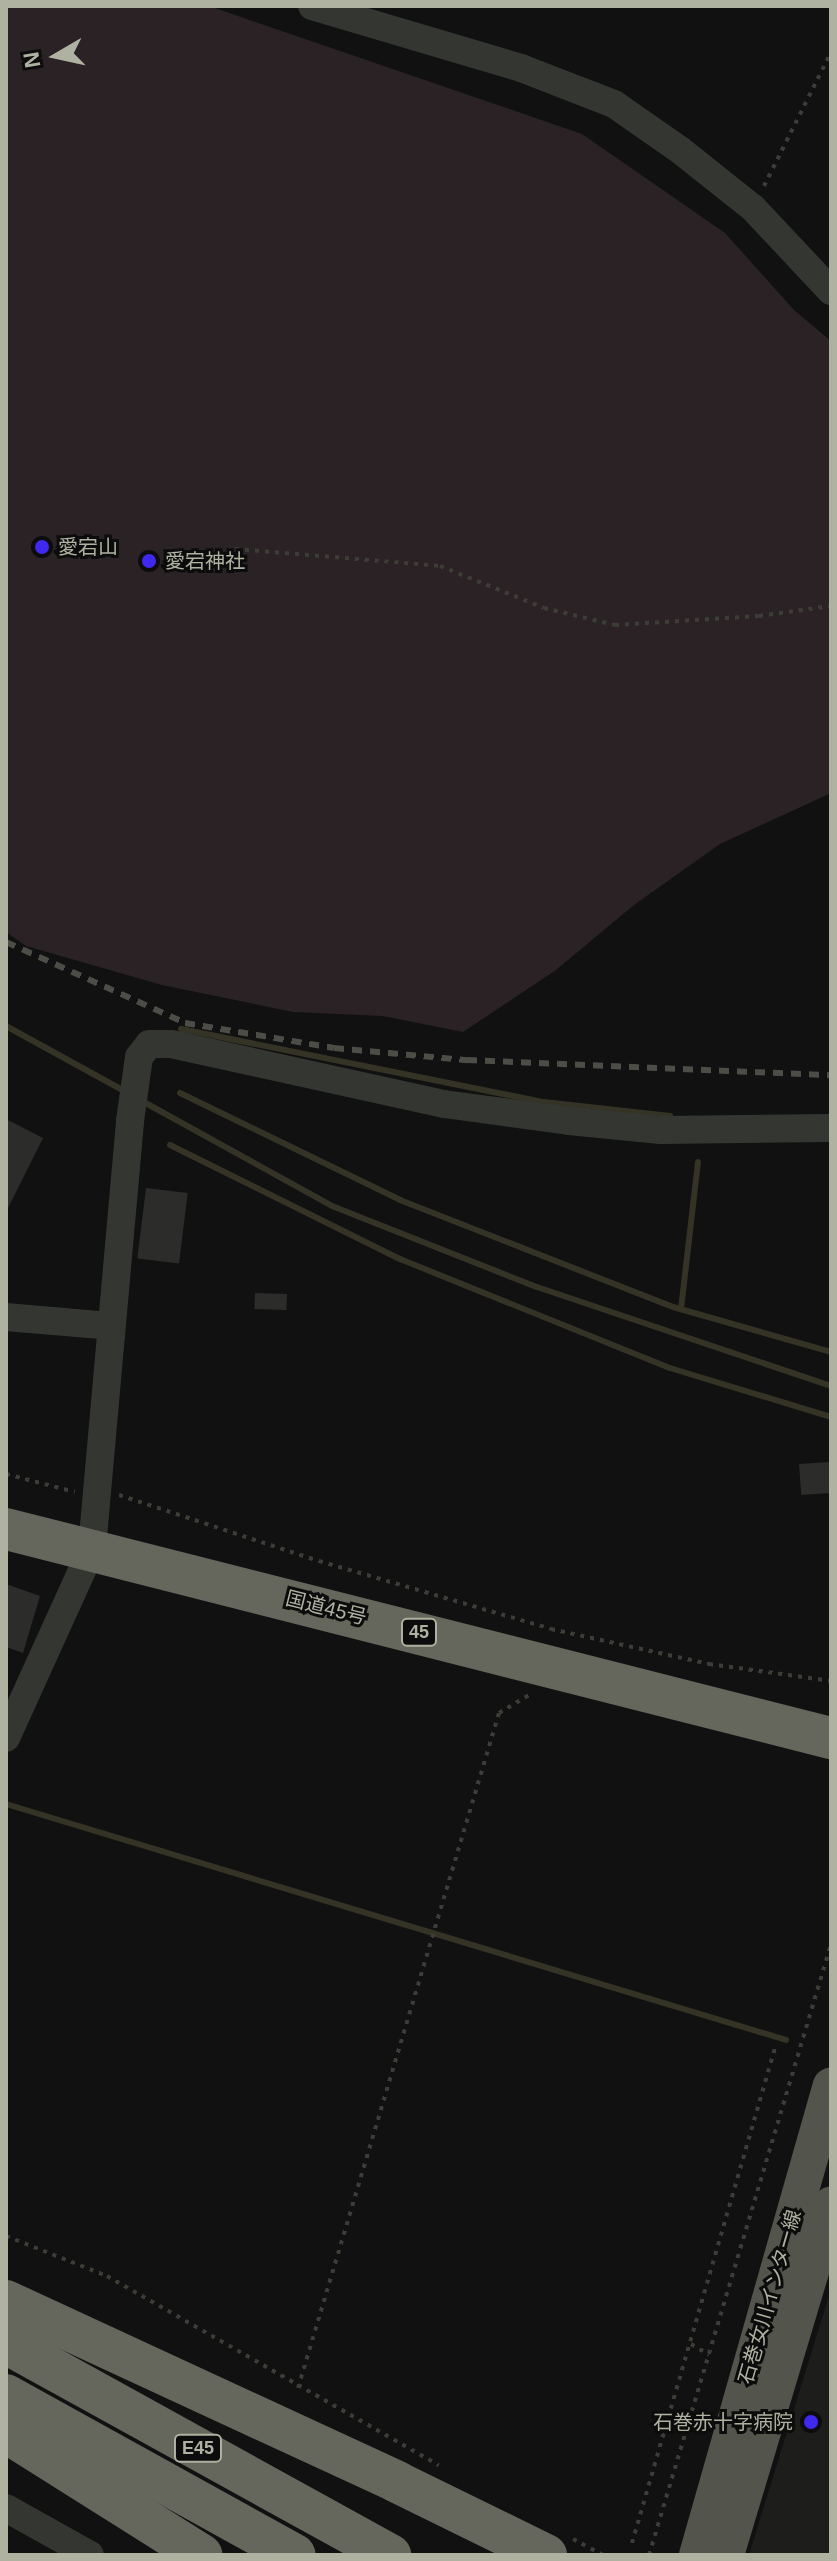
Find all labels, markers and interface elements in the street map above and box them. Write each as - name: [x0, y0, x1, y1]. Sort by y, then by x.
- north arrow: [16, 16, 96, 96]
- text: N: [18, 50, 45, 70]
- place label: 愛宕山: [58, 535, 118, 559]
- marker: 愛宕山: [33, 538, 51, 556]
- place label: 愛宕神社: [165, 549, 245, 573]
- marker: 愛宕神社: [140, 552, 158, 570]
- street label: 国道45号: [283, 1586, 369, 1630]
- road number: 45: [399, 1618, 439, 1646]
- street label: 石巻女川インター線: [734, 2207, 806, 2387]
- place label: 石巻赤十字病院: [653, 2410, 793, 2434]
- marker: 石巻赤十字病院: [800, 2411, 822, 2433]
- road number: E45: [172, 2434, 224, 2462]

